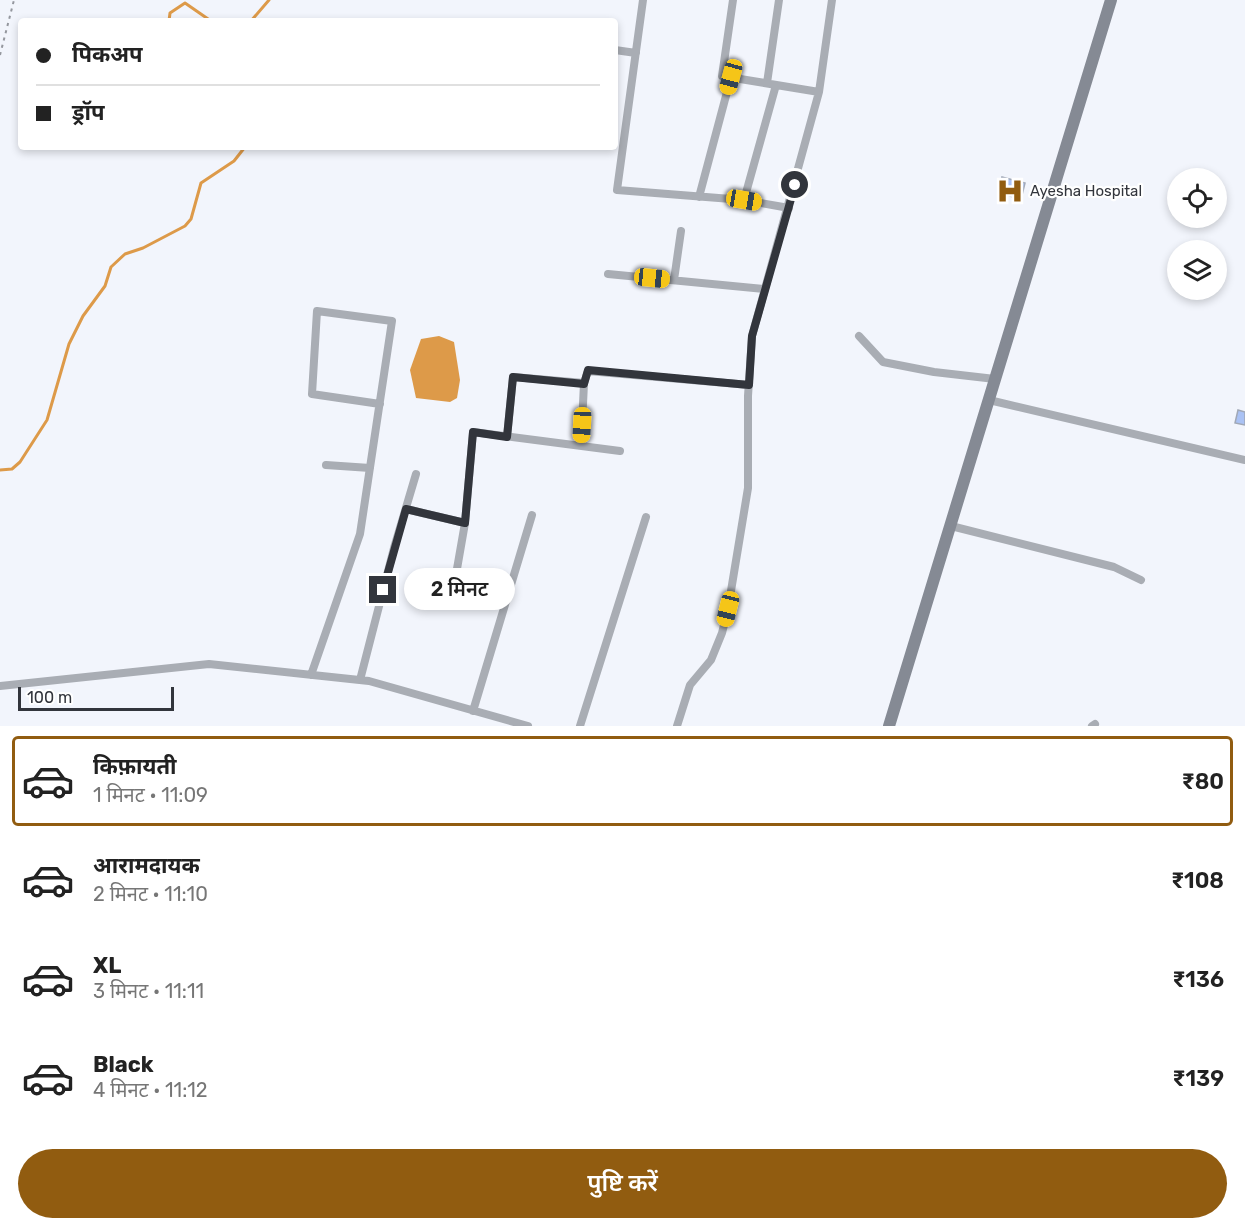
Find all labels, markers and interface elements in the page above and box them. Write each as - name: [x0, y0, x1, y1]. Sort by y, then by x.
- text: पिकअप: [72, 41, 143, 68]
- car: [718, 57, 744, 97]
- text: ड्रॉप: [72, 99, 105, 126]
- map controls: [1167, 168, 1227, 300]
- button: locate: [1167, 168, 1227, 228]
- route start: [781, 171, 808, 198]
- hospital icon: Ayesha Hospital: [995, 176, 1025, 206]
- place label: Ayesha Hospital: [1030, 182, 1142, 200]
- car: [725, 188, 763, 212]
- button: layers: [1167, 240, 1227, 300]
- car: [633, 267, 671, 289]
- car: [572, 407, 592, 443]
- callout: 2 मिनट: [404, 569, 515, 611]
- route end: [369, 576, 396, 603]
- text: 2 मिनट: [431, 577, 488, 601]
- car: [715, 589, 741, 629]
- scale bar: [18, 684, 174, 712]
- text: 100 m: [27, 688, 72, 707]
- text: किफ़ायती: [93, 753, 177, 780]
- icon: car: [21, 754, 75, 808]
- text: ₹80: [1182, 768, 1224, 795]
- text: 1 मिनट · 11:09: [93, 783, 208, 807]
- text: आरामदायक: [93, 852, 200, 879]
- icon: car: [21, 853, 75, 907]
- text: ₹108: [1171, 867, 1224, 894]
- text: 2 मिनट · 11:10: [93, 882, 208, 906]
- icon: car: [21, 952, 75, 1006]
- text: XL: [93, 952, 121, 979]
- text: ₹136: [1172, 966, 1224, 993]
- text: 3 मिनट · 11:11: [93, 979, 204, 1003]
- icon: car: [21, 1051, 75, 1105]
- text: Black: [93, 1051, 154, 1078]
- text: ₹139: [1172, 1065, 1224, 1092]
- text: 4 मिनट · 11:12: [93, 1078, 208, 1102]
- button: पुष्टि करें: [18, 1149, 1227, 1218]

